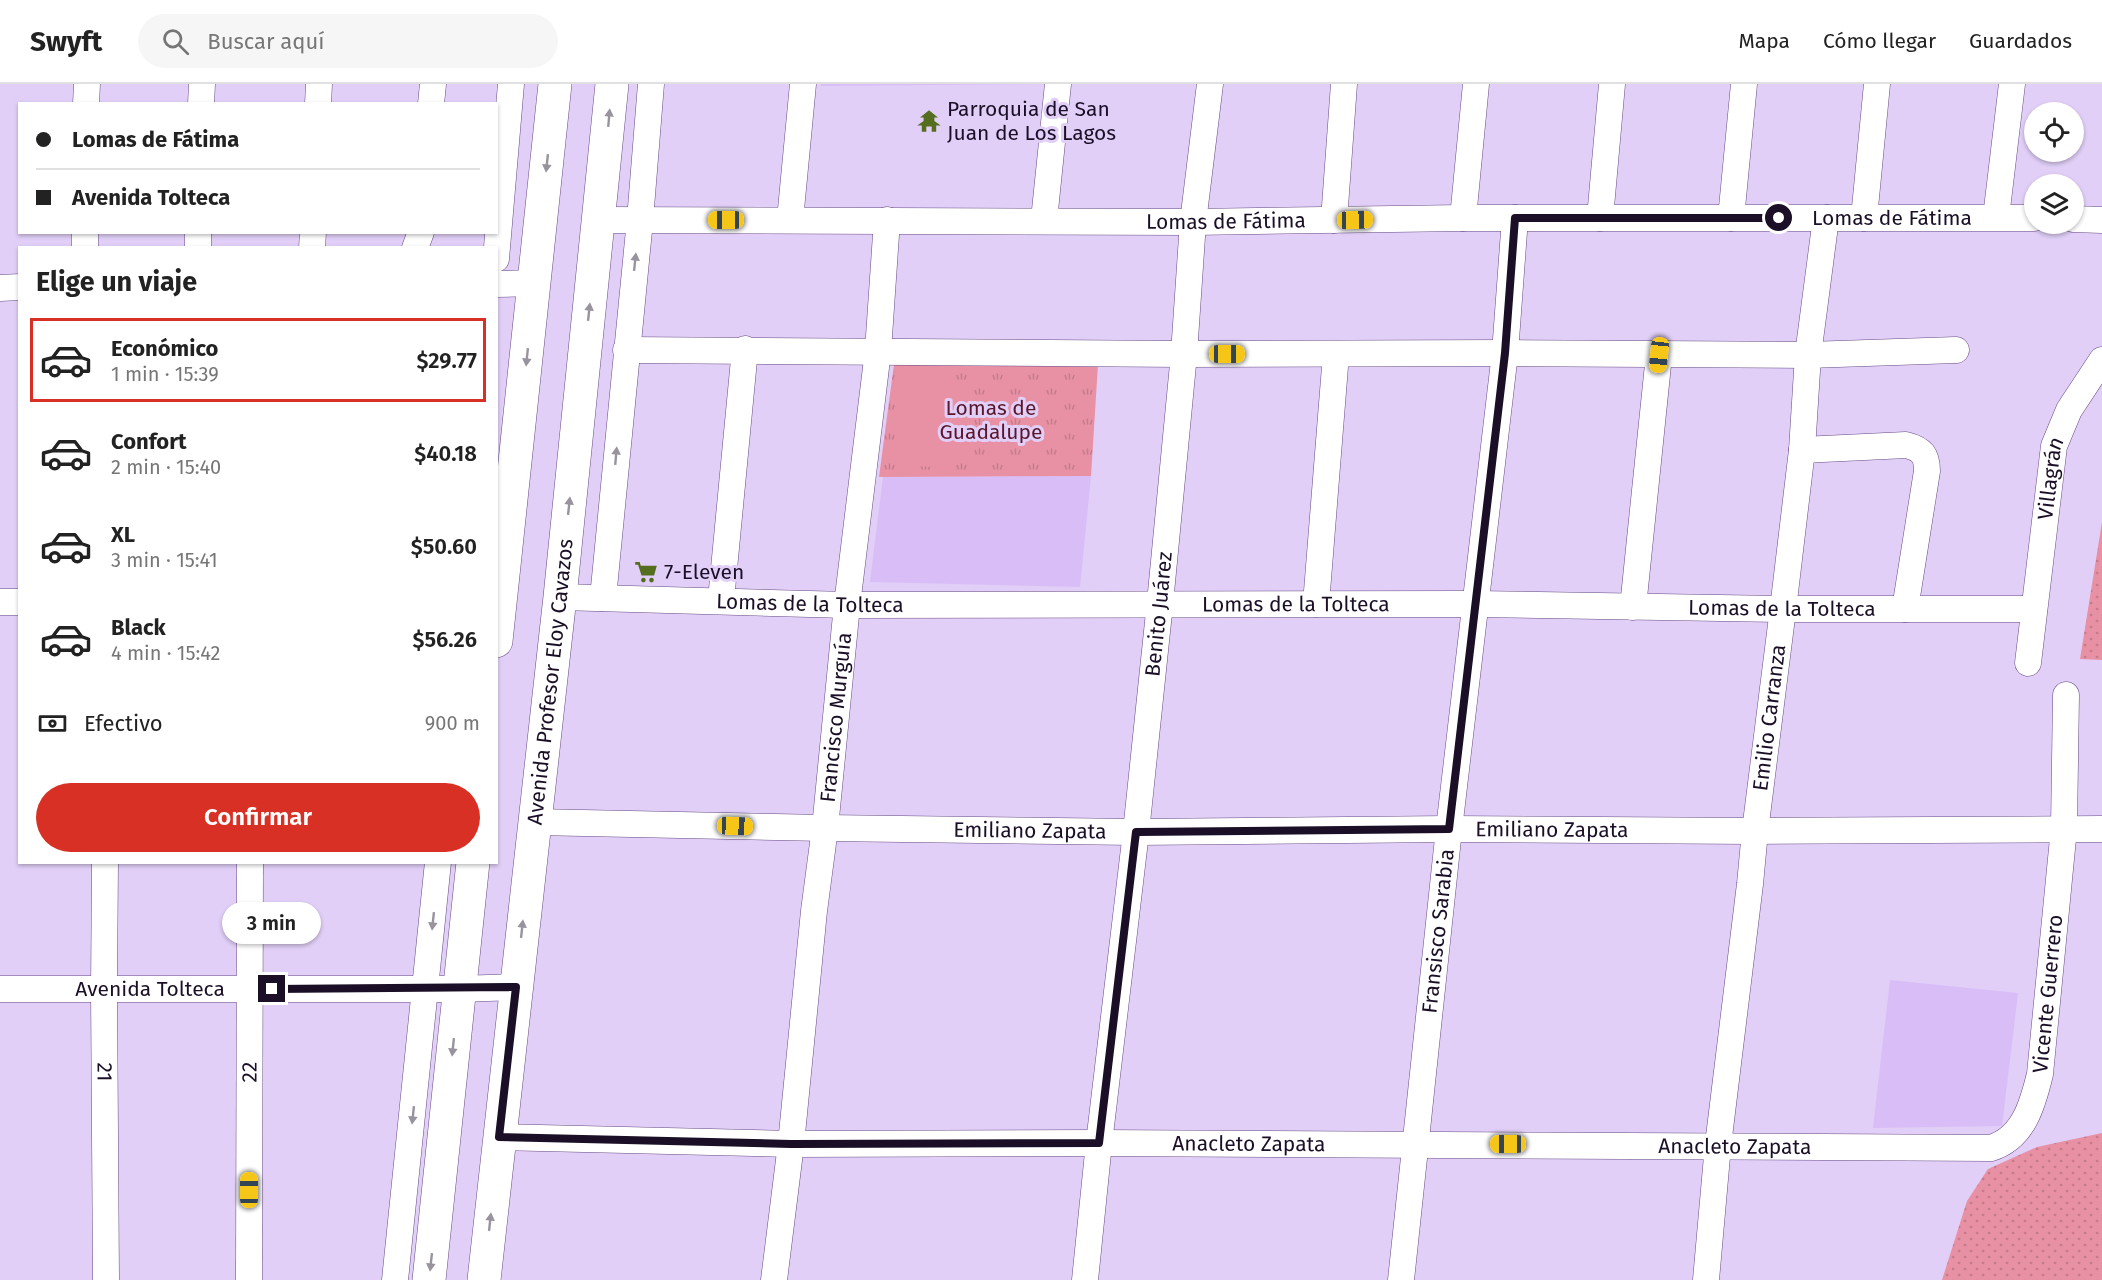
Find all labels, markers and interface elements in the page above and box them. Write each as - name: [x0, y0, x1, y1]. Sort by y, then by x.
- search box: [138, 14, 558, 68]
- text: Swyft: [30, 25, 102, 58]
- icon: search: [159, 25, 192, 58]
- text: Buscar aquí: [207, 28, 324, 55]
- text: Mapa: [1738, 28, 1790, 54]
- text: Cómo llegar: [1823, 28, 1936, 54]
- text: Guardados: [1969, 28, 2072, 54]
- place label: Parroquia de San Juan de Los Lagos: [947, 96, 1116, 146]
- map controls: [2024, 102, 2084, 234]
- button: locate: [2024, 102, 2084, 162]
- one-way arrow: [604, 108, 614, 127]
- temple icon: Parroquia de San Juan de Los Lagos: [916, 108, 942, 134]
- text: Lomas de Fátima: [72, 126, 239, 153]
- one-way arrow: [542, 154, 552, 173]
- button: layers: [2024, 174, 2084, 234]
- text: Avenida Tolteca: [72, 184, 230, 211]
- route start: [1765, 204, 1792, 231]
- street label: Lomas de Fátima: [1812, 205, 1972, 231]
- street label: Lomas de Fátima: [1146, 207, 1306, 235]
- car: [708, 211, 744, 229]
- car: [1337, 211, 1373, 229]
- one-way arrow: [631, 253, 640, 272]
- text: Elige un viaje: [36, 266, 197, 298]
- one-way arrow: [584, 302, 594, 321]
- icon: car: [39, 333, 93, 387]
- text: Económico: [111, 335, 218, 362]
- car: [1648, 336, 1670, 374]
- car: [1209, 345, 1245, 363]
- text: $29.77: [416, 347, 477, 374]
- one-way arrow: [522, 348, 532, 367]
- text: 1 min · 15:39: [111, 362, 219, 386]
- park label: Lomas de Guadalupe: [940, 395, 1042, 445]
- icon: car: [39, 426, 93, 480]
- text: Confort: [111, 428, 187, 455]
- street label: Villagrán: [2032, 433, 2069, 521]
- text: $40.18: [414, 440, 477, 467]
- one-way arrow: [611, 447, 621, 466]
- text: 2 min · 15:40: [111, 455, 221, 479]
- one-way arrow: [564, 496, 574, 515]
- icon: car: [39, 519, 93, 573]
- text: XL: [111, 521, 135, 548]
- text: $50.60: [411, 533, 477, 560]
- street label: Avenida Profesor Eloy Cavazos: [522, 537, 579, 826]
- text: 3 min · 15:41: [111, 548, 218, 572]
- street label: Benito Juárez: [1139, 550, 1178, 678]
- supermarket icon: 7-Eleven: [633, 559, 659, 585]
- place label: 7-Eleven: [664, 559, 744, 585]
- street label: Lomas de la Tolteca: [716, 588, 904, 618]
- street label: Lomas de la Tolteca: [1202, 591, 1390, 617]
- street label: Lomas de la Tolteca: [1688, 594, 1876, 622]
- icon: car: [39, 612, 93, 666]
- text: Black: [111, 614, 166, 641]
- text: $56.26: [412, 626, 477, 653]
- street label: Francisco Murguía: [815, 631, 857, 804]
- text: 4 min · 15:42: [111, 641, 220, 665]
- street label: Emilio Carranza: [1747, 643, 1791, 792]
- icon: cash: [36, 707, 69, 740]
- text: Efectivo: [84, 710, 163, 737]
- text: 900 m: [425, 711, 480, 735]
- button: Confirmar: [36, 783, 480, 852]
- car: [717, 816, 753, 836]
- street label: Emiliano Zapata: [1475, 816, 1629, 843]
- street label: Emiliano Zapata: [953, 817, 1107, 845]
- street label: Fransisco Sarabia: [1416, 847, 1460, 1015]
- callout: 3 min: [222, 902, 322, 944]
- text: 3 min: [247, 911, 296, 935]
- one-way arrow: [428, 911, 438, 930]
- street label: Vicente Guerrero: [2027, 913, 2068, 1074]
- one-way arrow: [517, 920, 527, 939]
- route end: [258, 975, 285, 1002]
- street label: Avenida Tolteca: [75, 976, 225, 1002]
- one-way arrow: [448, 1038, 458, 1057]
- street label: 21: [92, 1062, 118, 1082]
- street label: 22: [236, 1062, 263, 1082]
- one-way arrow: [408, 1105, 417, 1124]
- street label: Anacleto Zapata: [1172, 1130, 1326, 1157]
- street label: Anacleto Zapata: [1658, 1133, 1812, 1160]
- car: [1490, 1135, 1526, 1153]
- car: [240, 1172, 258, 1208]
- one-way arrow: [485, 1212, 495, 1231]
- one-way arrow: [426, 1253, 436, 1272]

